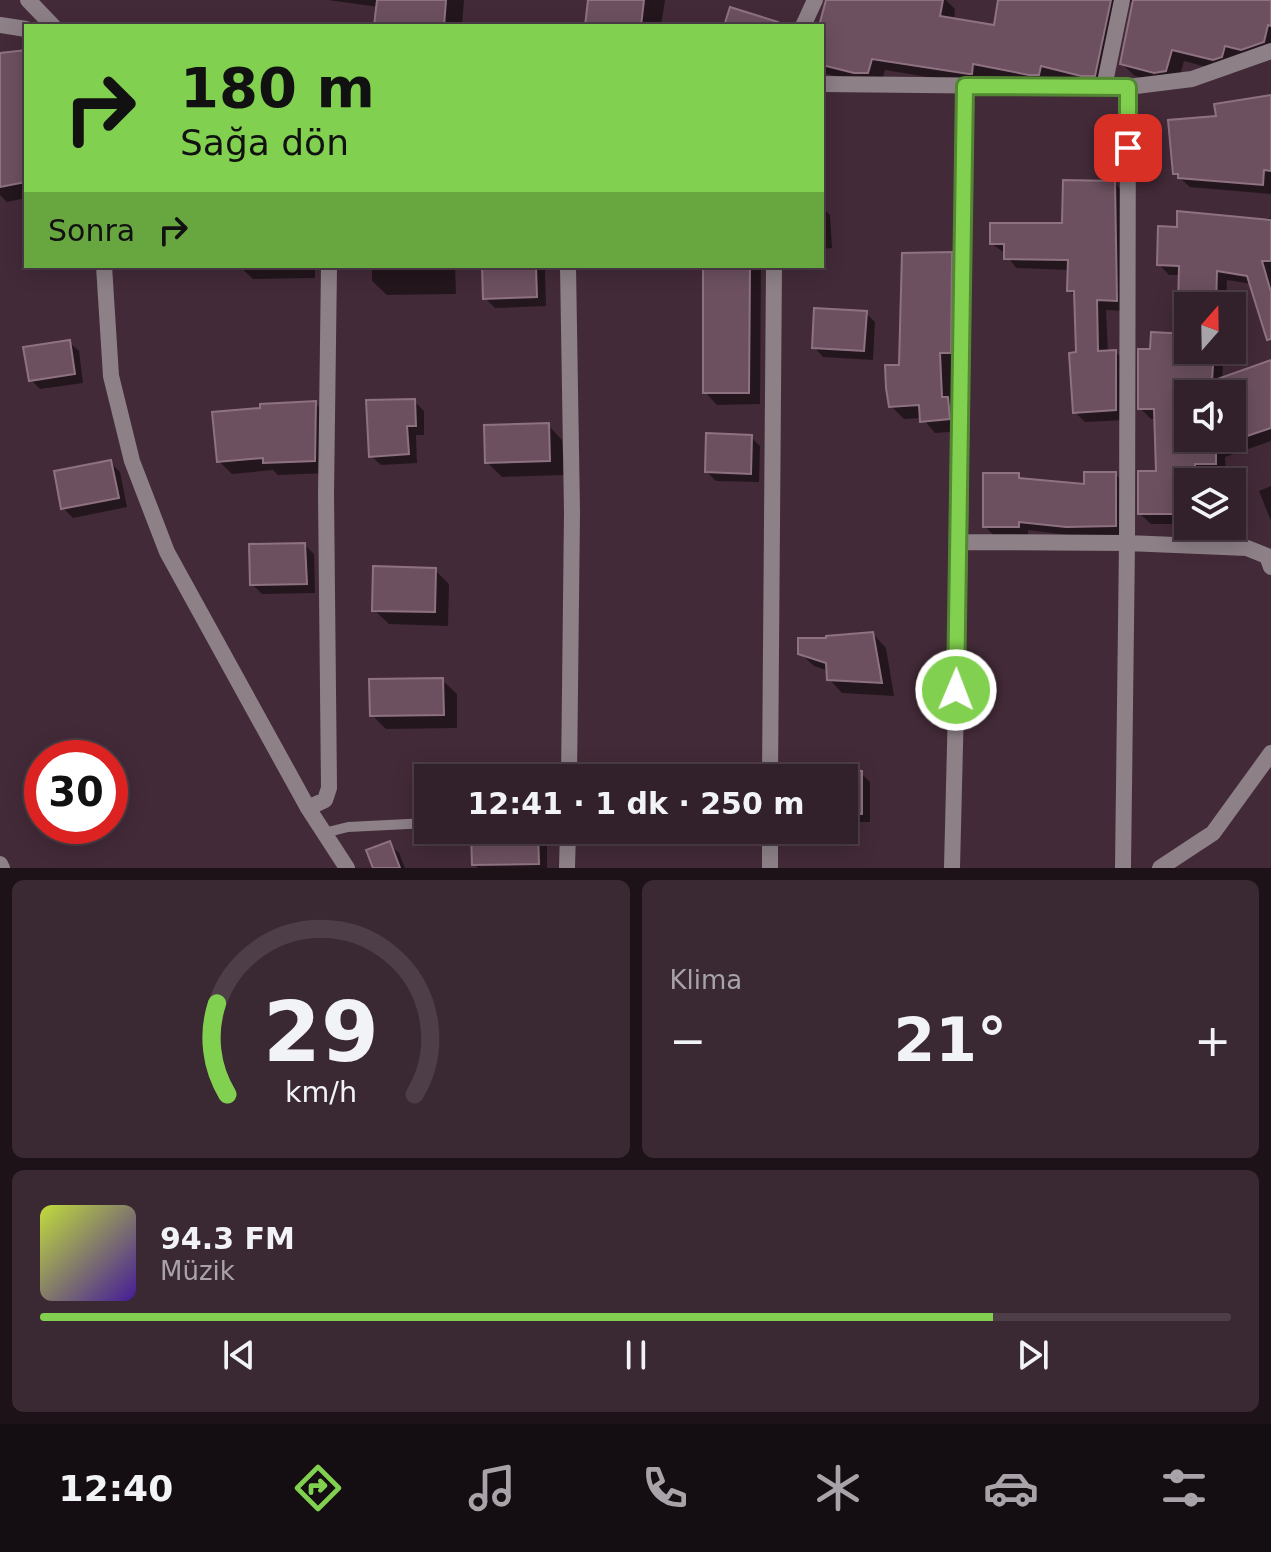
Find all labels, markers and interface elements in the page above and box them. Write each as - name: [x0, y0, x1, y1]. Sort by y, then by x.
- text: 180 m: [180, 55, 375, 120]
- icon: right: [48, 56, 152, 160]
- pin: [1094, 114, 1162, 182]
- text: Sağa dön: [180, 122, 349, 163]
- icon: arrive: [1106, 126, 1150, 170]
- icon: right: [151, 208, 195, 252]
- text: Sonra: [48, 213, 135, 248]
- north arrow: [1174, 292, 1246, 364]
- map controls: [1174, 292, 1246, 540]
- button: sound: [1174, 380, 1246, 452]
- button: layers: [1174, 468, 1246, 540]
- position arrow: [914, 648, 998, 732]
- speed limit sign: 30: [24, 740, 128, 844]
- text: 12:41 · 1 dk · 250 m: [467, 786, 805, 821]
- text: Klima: [670, 965, 742, 995]
- text: 29: [263, 984, 379, 1081]
- text: 21°: [894, 1005, 1007, 1075]
- text: −: [670, 1015, 706, 1066]
- text: +: [1194, 1015, 1231, 1066]
- text: km/h: [285, 1075, 357, 1109]
- text: 94.3 FM: [160, 1221, 295, 1256]
- text: Müzik: [160, 1256, 235, 1286]
- icon: previous: [217, 1333, 261, 1377]
- icon: pause: [614, 1333, 658, 1377]
- icon: next: [1011, 1333, 1055, 1377]
- icon: directions: [290, 1460, 346, 1516]
- icon: music: [464, 1460, 520, 1516]
- icon: phone: [637, 1460, 693, 1516]
- icon: climate: [810, 1460, 866, 1516]
- icon: car: [983, 1460, 1039, 1516]
- icon: filters: [1156, 1460, 1212, 1516]
- text: 12:40: [59, 1468, 173, 1509]

